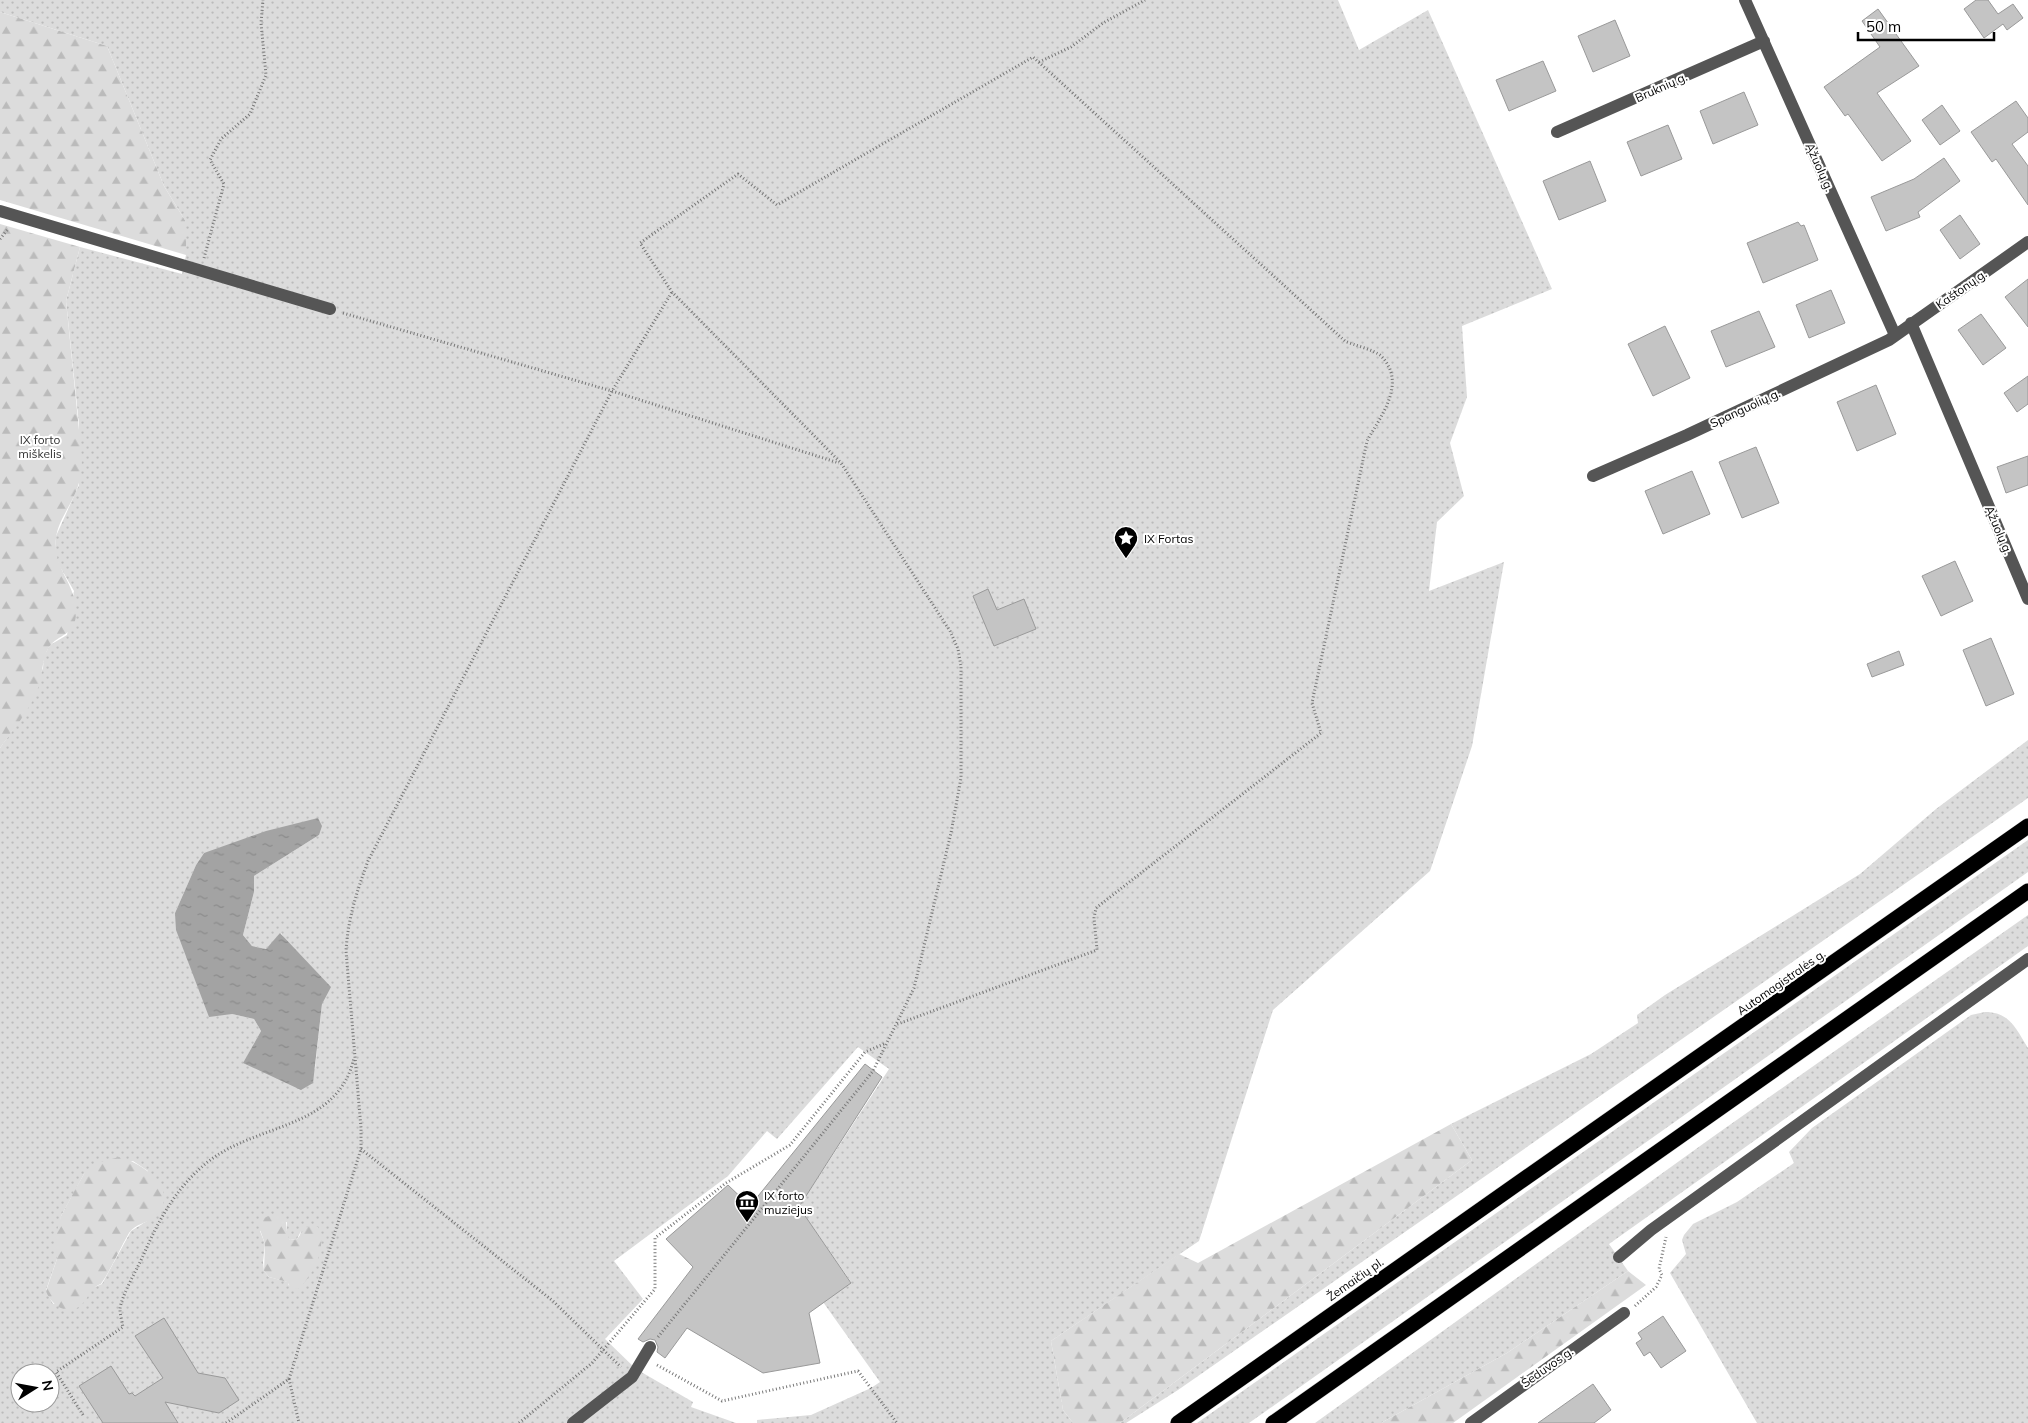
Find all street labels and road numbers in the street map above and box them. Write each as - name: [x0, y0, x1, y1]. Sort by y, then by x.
- street label: Bruknių g.: [1633, 69, 1689, 105]
- street label: Ąžuolų g.: [1803, 140, 1837, 194]
- street label: Kaštonų g.: [1933, 266, 1989, 312]
- street label: Spanguolių g.: [1708, 385, 1782, 431]
- street label: Ąžuolų g.: [1982, 503, 2016, 557]
- street label: Automagistralės g.: [1734, 946, 1828, 1018]
- street label: Žemaičių pl.: [1324, 1254, 1386, 1304]
- street label: Šeduvos g.: [1518, 1344, 1576, 1390]

